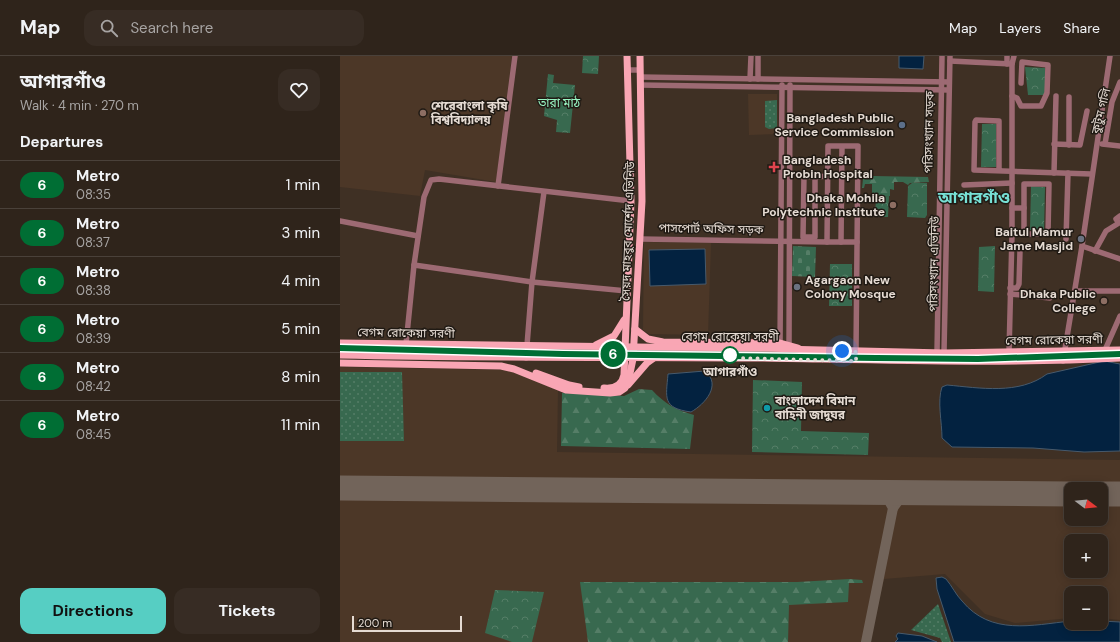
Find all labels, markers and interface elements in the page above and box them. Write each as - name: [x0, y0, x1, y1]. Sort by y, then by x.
- search box: [84, 10, 364, 46]
- text: Map: [20, 15, 60, 40]
- icon: search: [98, 17, 120, 39]
- text: Search here: [130, 18, 213, 38]
- text: Map: [949, 19, 977, 37]
- text: Layers: [999, 19, 1041, 37]
- text: Share: [1063, 19, 1100, 37]
- text: আগারগাঁও: [20, 69, 106, 94]
- button: heart: [278, 69, 320, 111]
- street label: কুটুম গলি: [1087, 86, 1115, 137]
- street label: পরিসংখ্যান সড়ক: [920, 90, 938, 173]
- park label: তারা মাঠ: [537, 95, 581, 111]
- text: Walk · 4 min · 270 m: [20, 97, 139, 114]
- place label: শেরেবাংলা কৃষি বিশ্ববিদ্যালয়: [430, 98, 508, 128]
- marker: শেরেবাংলা কৃষি বিশ্ববিদ্যালয়: [418, 108, 428, 118]
- place label: Bangladesh Public Service Commission: [774, 110, 894, 140]
- marker: Bangladesh Public Service Commission: [897, 120, 907, 130]
- text: Departures: [20, 132, 103, 152]
- place label: Bangladesh Probin Hospital: [783, 152, 873, 182]
- street label: সৈয়দ মাহবুব মোর্শেদ এভিনিউ: [618, 160, 638, 302]
- marker: Bangladesh Probin Hospital: [768, 161, 780, 173]
- text: Metro: [76, 166, 120, 186]
- text: 1 min: [286, 175, 320, 195]
- text: 6: [38, 176, 46, 194]
- text: 08:35: [76, 186, 111, 203]
- district label: আগারগাঁও: [937, 187, 1010, 208]
- place label: Dhaka Mohila Polytechnic Institute: [762, 190, 885, 220]
- marker: Dhaka Mohila Polytechnic Institute: [888, 200, 898, 210]
- text: Metro: [76, 214, 120, 234]
- street label: পরিসংখ্যান এভিনিউ: [925, 216, 943, 312]
- street label: পাসপোর্ট অফিস সড়ক: [658, 220, 764, 238]
- text: 3 min: [282, 223, 320, 243]
- text: 6: [38, 224, 46, 242]
- place label: Baitul Mamur Jame Masjid: [995, 224, 1073, 254]
- text: 08:37: [76, 234, 110, 251]
- marker: Baitul Mamur Jame Masjid: [1076, 234, 1086, 244]
- text: Metro: [76, 262, 120, 282]
- text: 4 min: [281, 271, 320, 291]
- text: 6: [38, 272, 46, 290]
- place label: Agargaon New Colony Mosque: [805, 272, 896, 302]
- text: 08:38: [76, 282, 111, 299]
- marker: Agargaon New Colony Mosque: [792, 282, 802, 292]
- place label: Dhaka Public College: [1020, 286, 1096, 316]
- marker: Dhaka Public College: [1099, 296, 1109, 306]
- text: Metro: [76, 310, 120, 330]
- text: 5 min: [281, 319, 320, 339]
- text: 6: [38, 320, 46, 338]
- street label: বেগম রোকেয়া সরণী: [357, 324, 456, 342]
- street label: বেগম রোকেয়া সরণী: [681, 329, 780, 345]
- text: 08:39: [76, 330, 111, 347]
- street label: বেগম রোকেয়া সরণী: [1005, 331, 1104, 349]
- line badge: 6: [600, 341, 626, 367]
- your location: [832, 341, 852, 361]
- text: 6: [609, 345, 617, 363]
- marker: আগারগাঁও: [721, 346, 739, 364]
- text: Metro: [76, 358, 120, 378]
- place label: আগারগাঁও: [702, 364, 757, 380]
- text: 8 min: [281, 367, 320, 387]
- text: 6: [38, 368, 46, 386]
- text: 08:42: [76, 378, 111, 395]
- place label: বাংলাদেশ বিমান বাহিনী জাদুঘর: [774, 393, 856, 423]
- marker: বাংলাদেশ বিমান বাহিনী জাদুঘর: [762, 403, 772, 413]
- text: Metro: [76, 406, 120, 426]
- text: 11 min: [281, 415, 320, 435]
- text: 6: [38, 416, 46, 434]
- text: 08:45: [76, 426, 111, 443]
- north arrow: [1064, 482, 1108, 526]
- map controls: [1064, 482, 1108, 630]
- button: +: [1064, 534, 1108, 578]
- button: −: [1064, 586, 1108, 630]
- button: Directions: [20, 588, 166, 634]
- button: Tickets: [174, 588, 320, 634]
- scale bar: [352, 614, 462, 633]
- text: 200 m: [358, 616, 392, 630]

